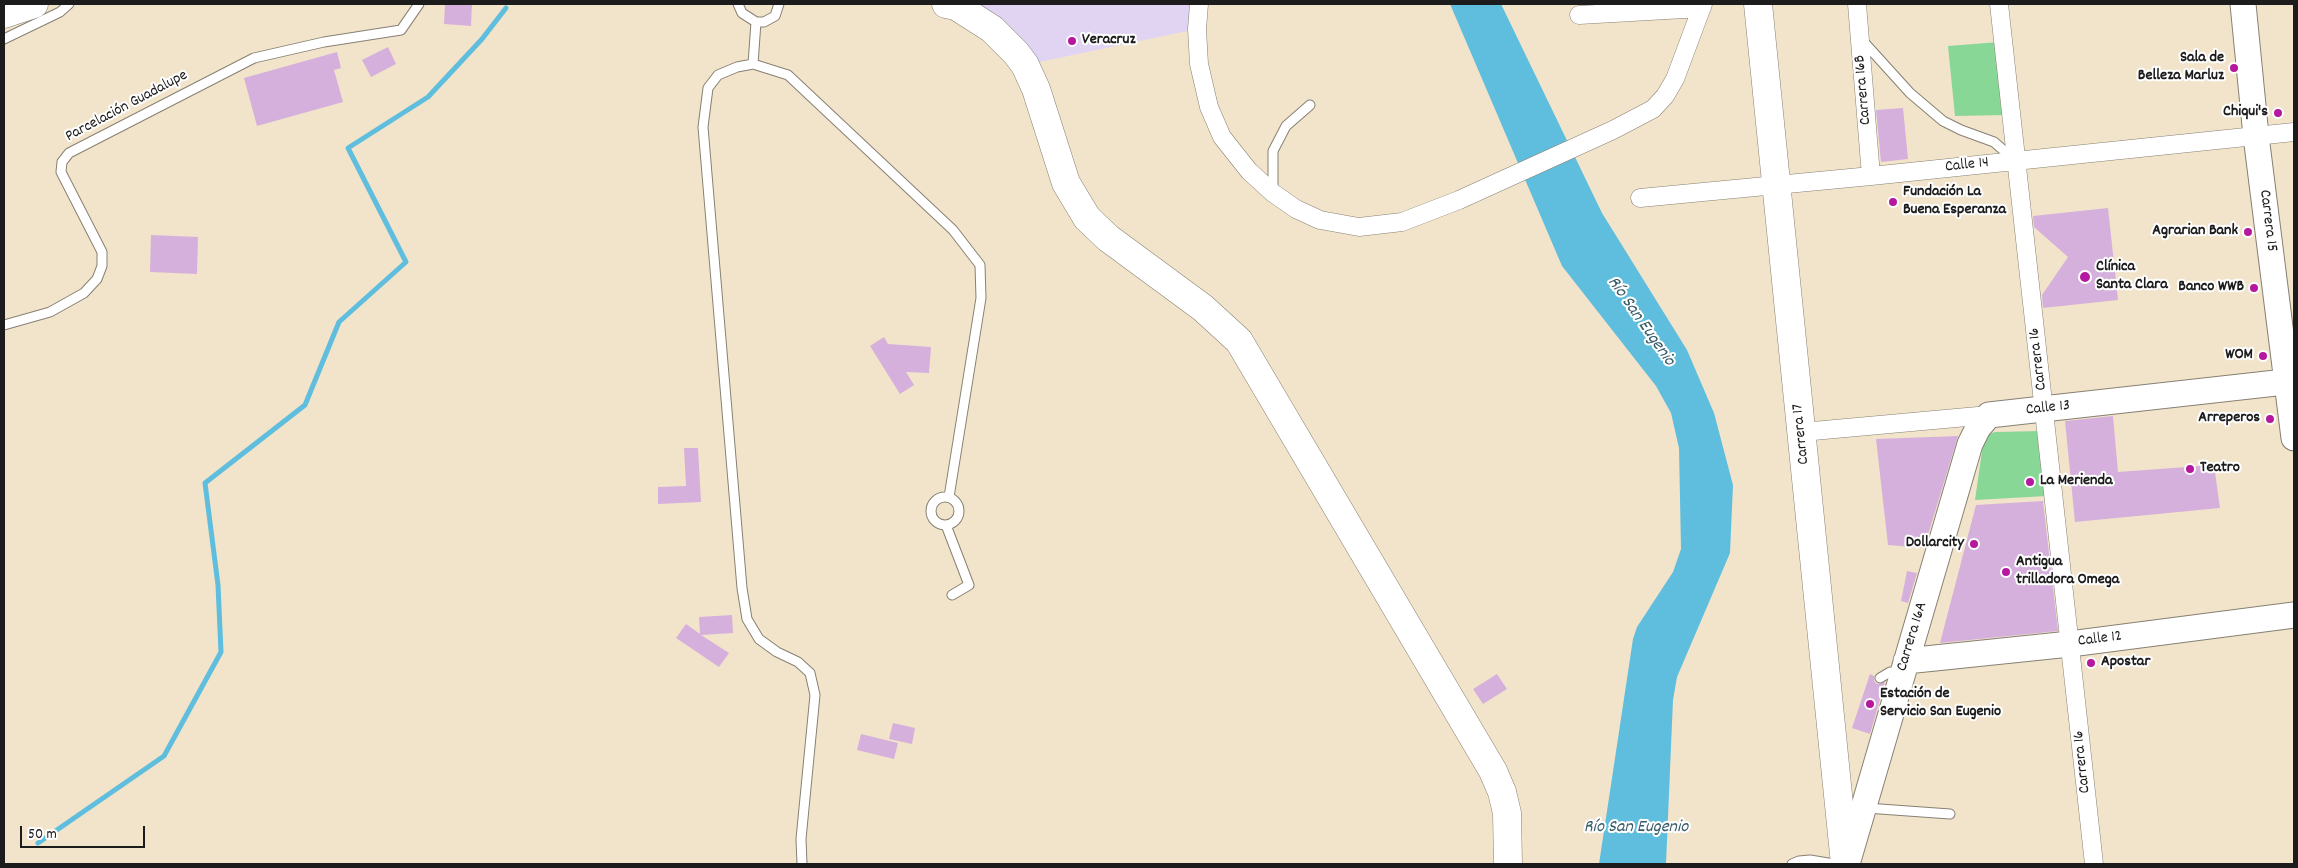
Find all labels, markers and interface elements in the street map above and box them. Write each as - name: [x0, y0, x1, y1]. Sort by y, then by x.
- place label: Veracruz: [1082, 31, 1136, 51]
- marker: Veracruz: [1066, 35, 1078, 47]
- place label: Sala de Belleza Marluz: [2138, 49, 2224, 87]
- street label: Carrera 16B: [1851, 54, 1877, 126]
- marker: Sala de Belleza Marluz: [2228, 62, 2240, 74]
- street label: Parcelación Guadalupe: [63, 67, 191, 147]
- place label: Chiqui's: [2223, 103, 2268, 123]
- marker: Chiqui's: [2272, 107, 2284, 119]
- street label: Calle 14: [1944, 154, 1990, 178]
- place label: Fundación La Buena Esperanza: [1903, 183, 2006, 221]
- street label: Carrera 15: [2254, 189, 2280, 253]
- marker: Fundación La Buena Esperanza: [1887, 196, 1899, 208]
- place label: Agrarian Bank: [2152, 222, 2238, 242]
- marker: Agrarian Bank: [2242, 226, 2254, 238]
- place label: Clínica Santa Clara: [2096, 258, 2168, 296]
- marker: Clínica Santa Clara: [2078, 270, 2092, 284]
- water label: Río San Eugenio: [1601, 273, 1679, 371]
- place label: Banco WWB: [2178, 278, 2244, 298]
- marker: Banco WWB: [2248, 282, 2260, 294]
- street label: Carrera 16: [2026, 327, 2052, 391]
- place label: WOM: [2225, 346, 2253, 366]
- marker: WOM: [2257, 350, 2269, 362]
- street label: Calle 13: [2025, 397, 2071, 421]
- street label: Carrera 17: [1789, 403, 1815, 465]
- place label: Arreperos: [2198, 409, 2260, 429]
- marker: Arreperos: [2264, 413, 2276, 425]
- place label: Teatro: [2200, 459, 2240, 479]
- marker: Teatro: [2184, 463, 2196, 475]
- place label: La Merienda: [2040, 472, 2112, 492]
- marker: La Merienda: [2024, 476, 2036, 488]
- place label: Dollarcity: [1906, 534, 1964, 554]
- marker: Dollarcity: [1968, 538, 1980, 550]
- place label: Antigua trilladora Omega: [2016, 553, 2119, 591]
- marker: Antigua trilladora Omega: [2000, 566, 2012, 578]
- street label: Carrera 16A: [1893, 600, 1933, 674]
- street label: Calle 12: [2077, 628, 2123, 652]
- place label: Apostar: [2101, 653, 2150, 673]
- marker: Apostar: [2085, 657, 2097, 669]
- place label: Estación de Servicio San Eugenio: [1880, 685, 2001, 723]
- marker: Estación de Servicio San Eugenio: [1864, 698, 1876, 710]
- street label: Carrera 16: [2070, 730, 2096, 794]
- scale bar: [22, 816, 148, 848]
- water label: Río San Eugenio: [1584, 818, 1688, 840]
- text: 50 m: [28, 824, 57, 846]

